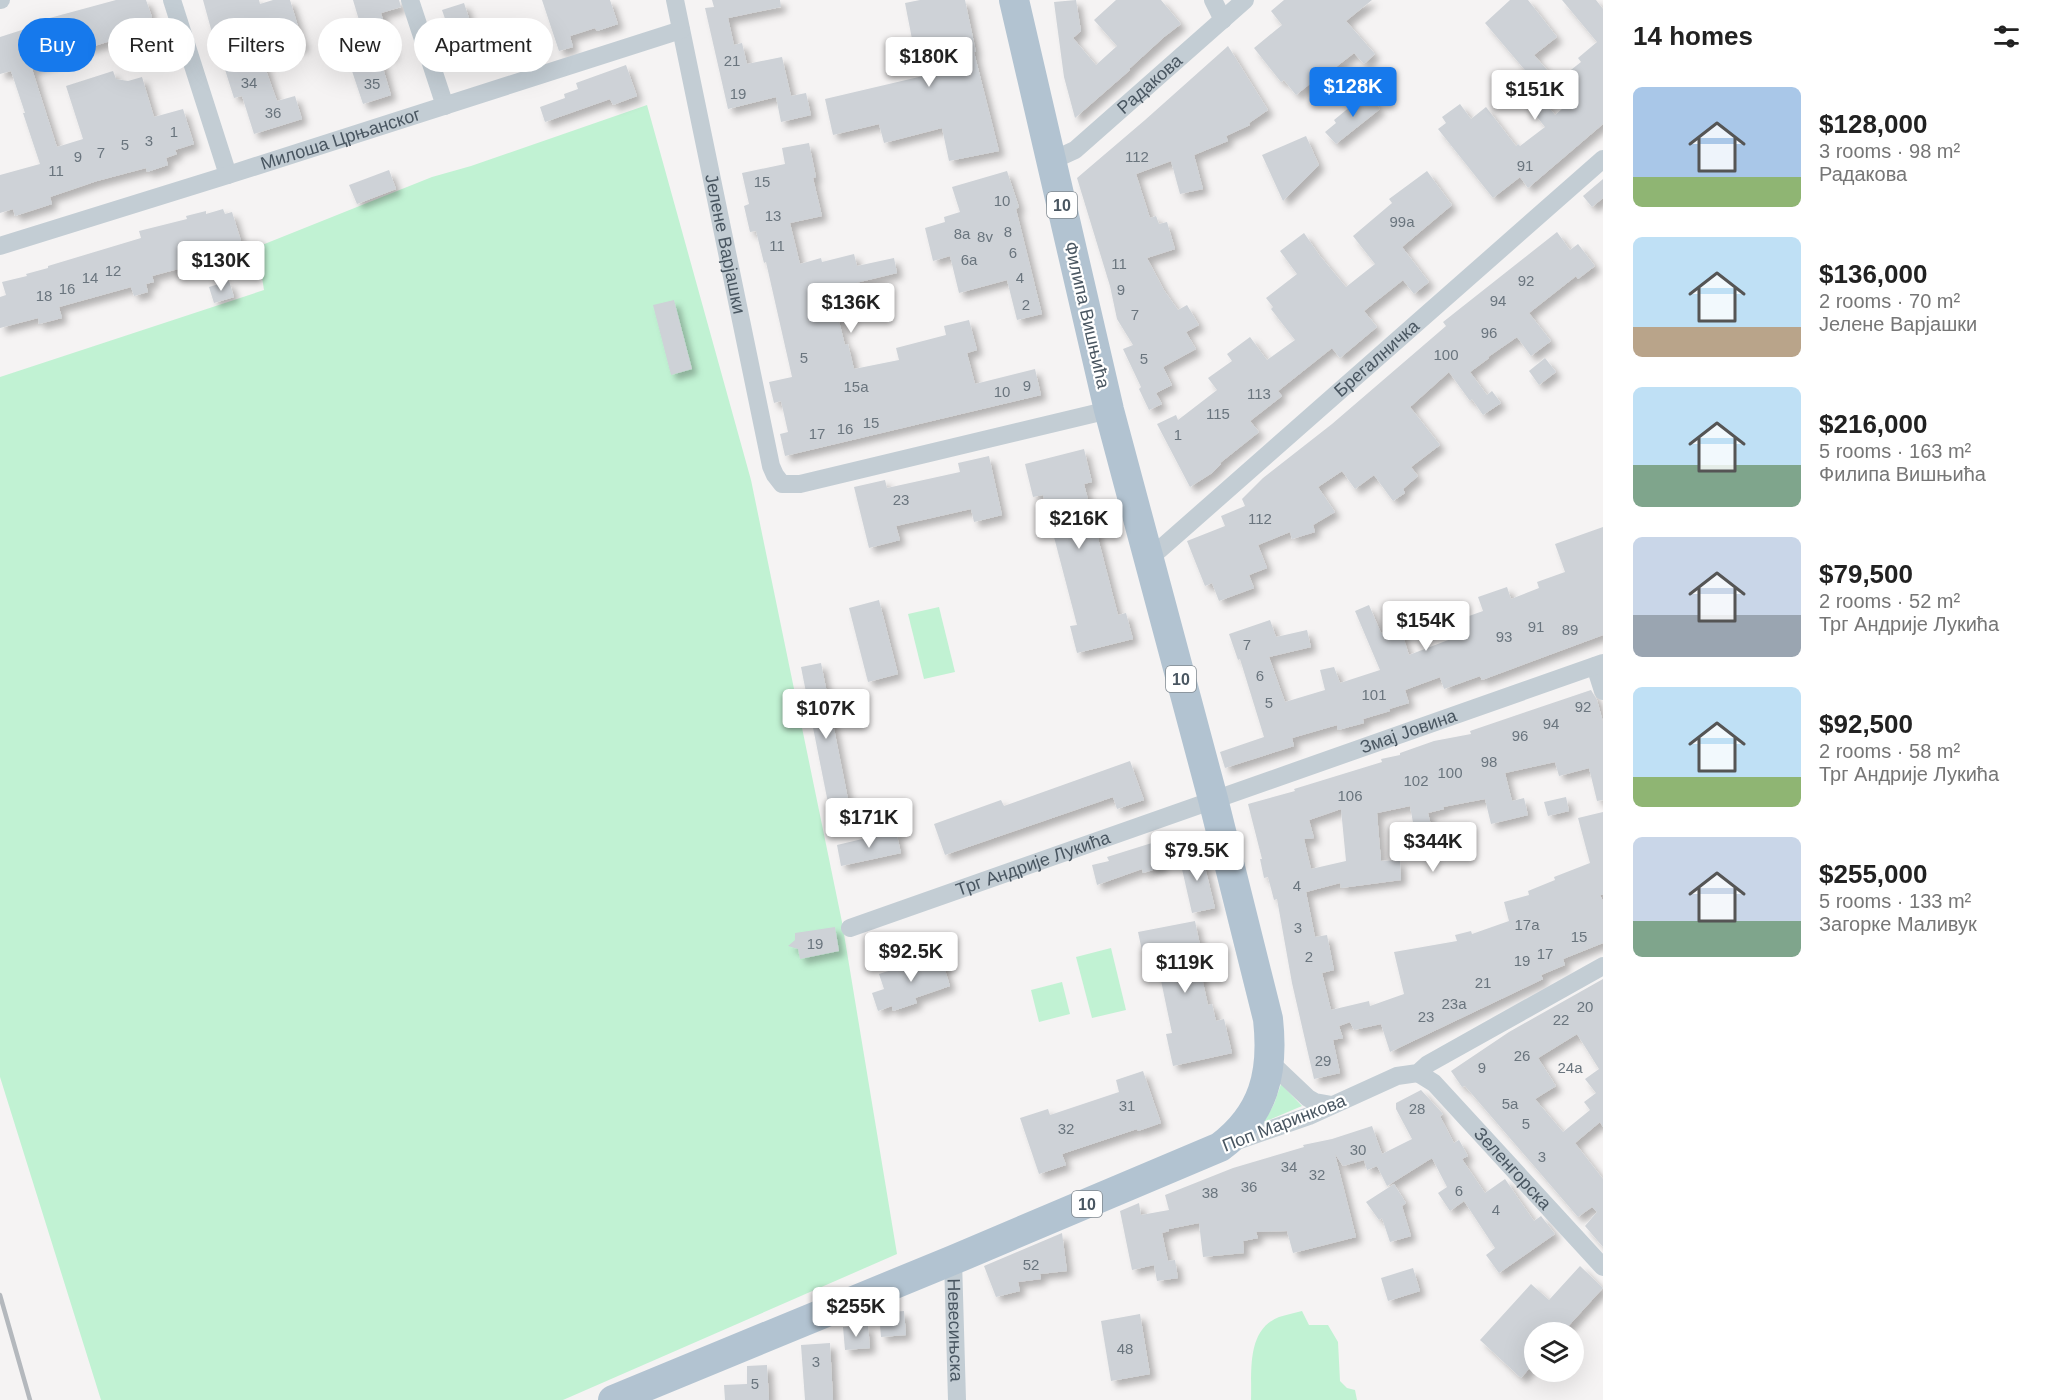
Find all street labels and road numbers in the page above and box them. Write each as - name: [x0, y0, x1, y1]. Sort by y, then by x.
- street label: Радакова: [1113, 50, 1187, 118]
- street label: Милоша Црњанског: [258, 104, 423, 174]
- street label: Јелене Варјашки: [701, 172, 749, 316]
- road number: 10: [1047, 192, 1077, 218]
- street label: Филипа Вишњића: [1060, 240, 1114, 391]
- street label: Брегалничка: [1330, 315, 1424, 401]
- road number: 10: [1166, 666, 1196, 692]
- street label: Змај Јовина: [1358, 705, 1460, 758]
- street label: Трг Андрије Лукића: [953, 827, 1114, 900]
- street label: Поп Маринкова: [1220, 1090, 1349, 1156]
- street label: Зеленгорска: [1470, 1123, 1556, 1214]
- road number: 10: [1072, 1191, 1102, 1217]
- street label: Невесињска: [944, 1278, 966, 1383]

